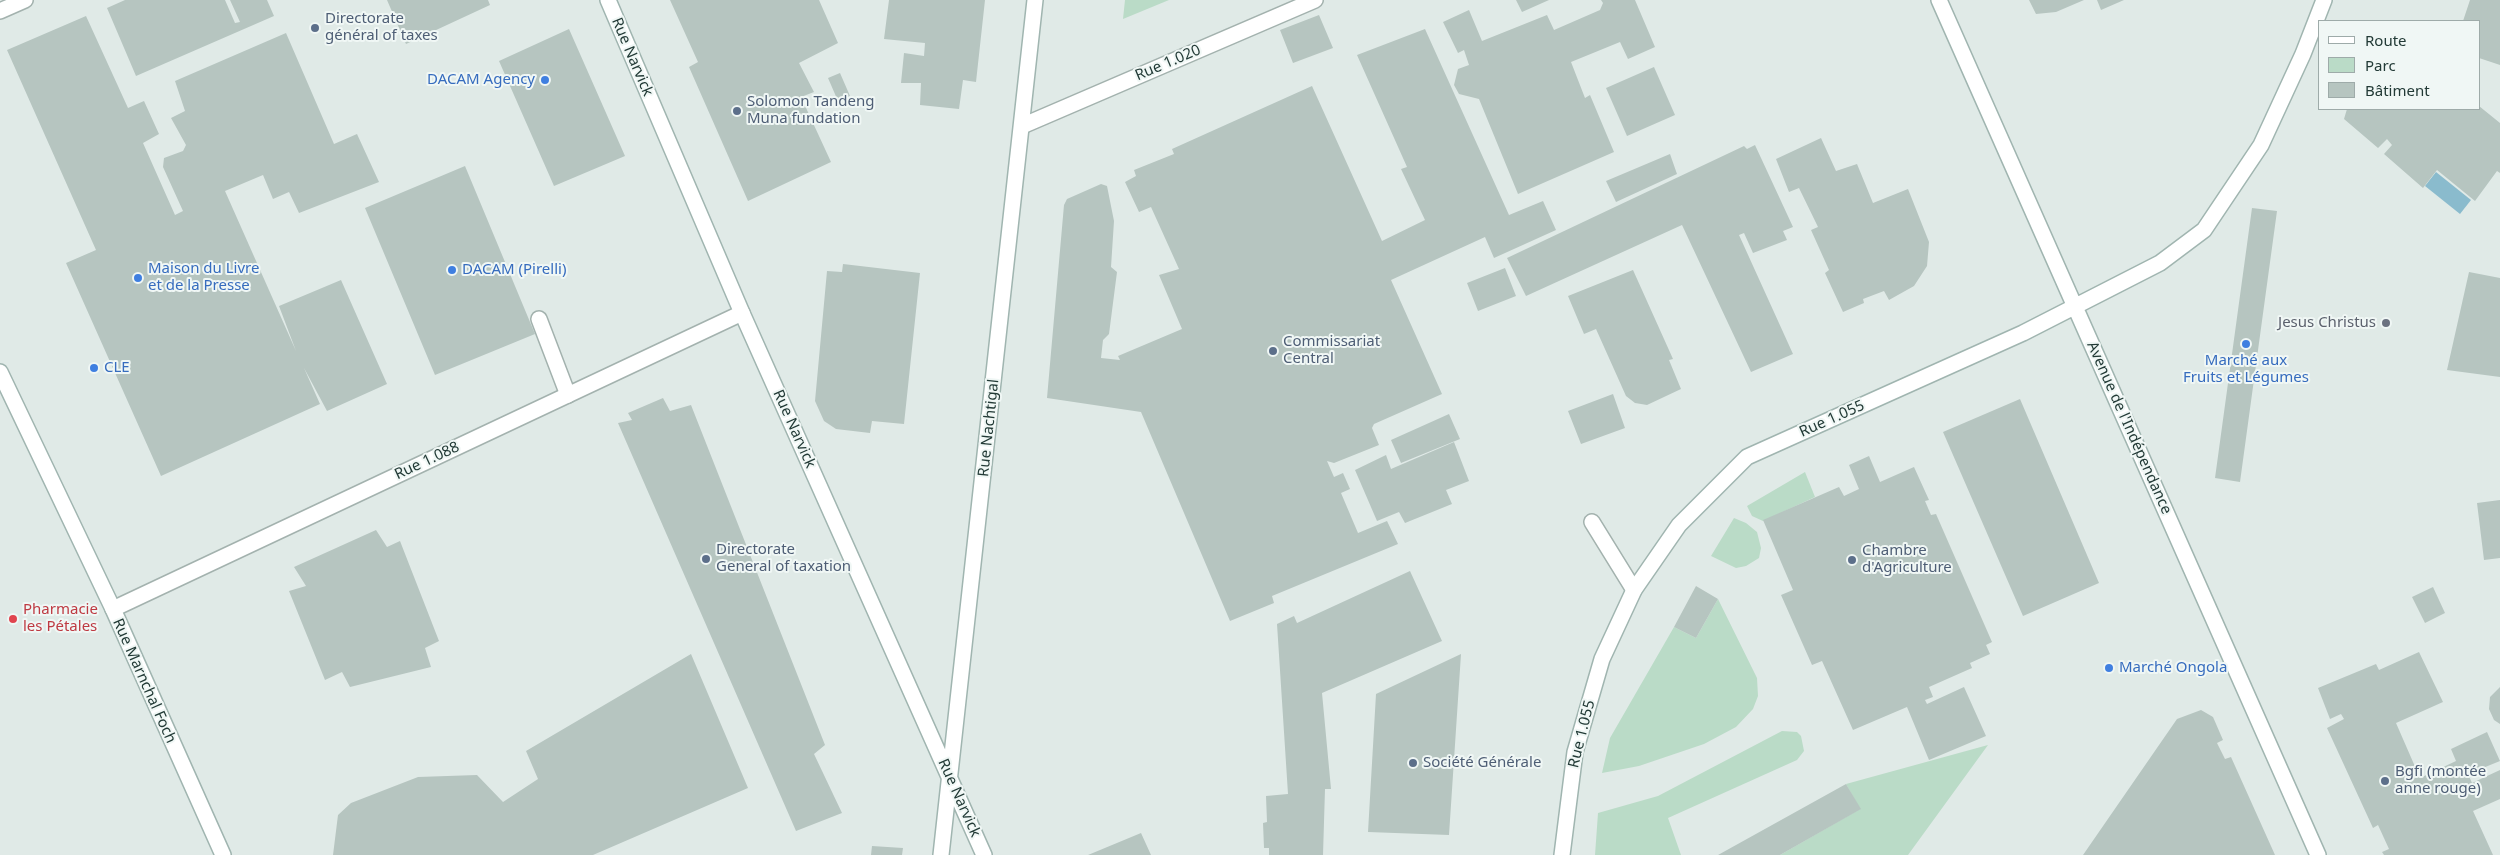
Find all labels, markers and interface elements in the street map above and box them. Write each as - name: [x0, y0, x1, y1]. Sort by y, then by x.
- place label: Directorate général of taxes: [325, 10, 438, 45]
- street label: Rue Narvick: [607, 15, 657, 99]
- legend: [2318, 20, 2480, 110]
- marker: Directorate général of taxes: [309, 22, 321, 34]
- text: Route: [2365, 30, 2407, 50]
- street label: Rue 1.020: [1133, 41, 1203, 85]
- text: Parc: [2365, 55, 2396, 75]
- place label: DACAM Agency: [427, 71, 535, 89]
- marker: DACAM Agency: [539, 74, 551, 86]
- text: Bâtiment: [2365, 80, 2430, 100]
- place label: Solomon Tandeng Muna fundation: [747, 93, 875, 128]
- marker: Solomon Tandeng Muna fundation: [731, 105, 743, 117]
- place label: Maison du Livre et de la Presse: [148, 260, 259, 295]
- place label: DACAM (Pirelli): [462, 261, 566, 279]
- marker: DACAM (Pirelli): [446, 264, 458, 276]
- marker: Maison du Livre et de la Presse: [132, 272, 144, 284]
- place label: Jesus Christus: [2278, 314, 2376, 332]
- marker: Jesus Christus: [2380, 317, 2392, 329]
- place label: Commissariat Central: [1283, 333, 1380, 368]
- marker: Marché aux Fruits et Légumes: [2240, 338, 2252, 350]
- street label: Avenue de l'Indépendance: [2083, 339, 2175, 517]
- marker: Commissariat Central: [1267, 345, 1279, 357]
- place label: Marché aux Fruits et Légumes: [2183, 352, 2309, 387]
- place label: CLE: [104, 359, 130, 377]
- marker: CLE: [88, 362, 100, 374]
- street label: Rue Nachtigal: [975, 378, 1003, 478]
- street label: Rue Narvick: [769, 387, 819, 471]
- street label: Rue 1.055: [1797, 397, 1867, 441]
- street label: Rue 1.088: [392, 438, 462, 484]
- place label: Directorate General of taxation: [716, 541, 851, 576]
- place label: Chambre d'Agriculture: [1862, 542, 1952, 577]
- marker: Directorate General of taxation: [700, 553, 712, 565]
- marker: Chambre d'Agriculture: [1846, 554, 1858, 566]
- place label: Pharmacie les Pétales: [23, 601, 98, 636]
- marker: Pharmacie les Pétales: [7, 613, 19, 625]
- street label: Rue Marnchal Foch: [108, 616, 180, 746]
- place label: Marché Ongola: [2119, 659, 2227, 677]
- marker: Marché Ongola: [2103, 662, 2115, 674]
- street label: Rue 1.055: [1565, 698, 1599, 770]
- place label: Société Générale: [1423, 754, 1541, 772]
- street label: Rue Narvick: [934, 756, 984, 840]
- marker: Société Générale: [1407, 757, 1419, 769]
- place label: Bgfi (montée anne rouge): [2395, 763, 2486, 798]
- marker: Bgfi (montée anne rouge): [2379, 775, 2391, 787]

